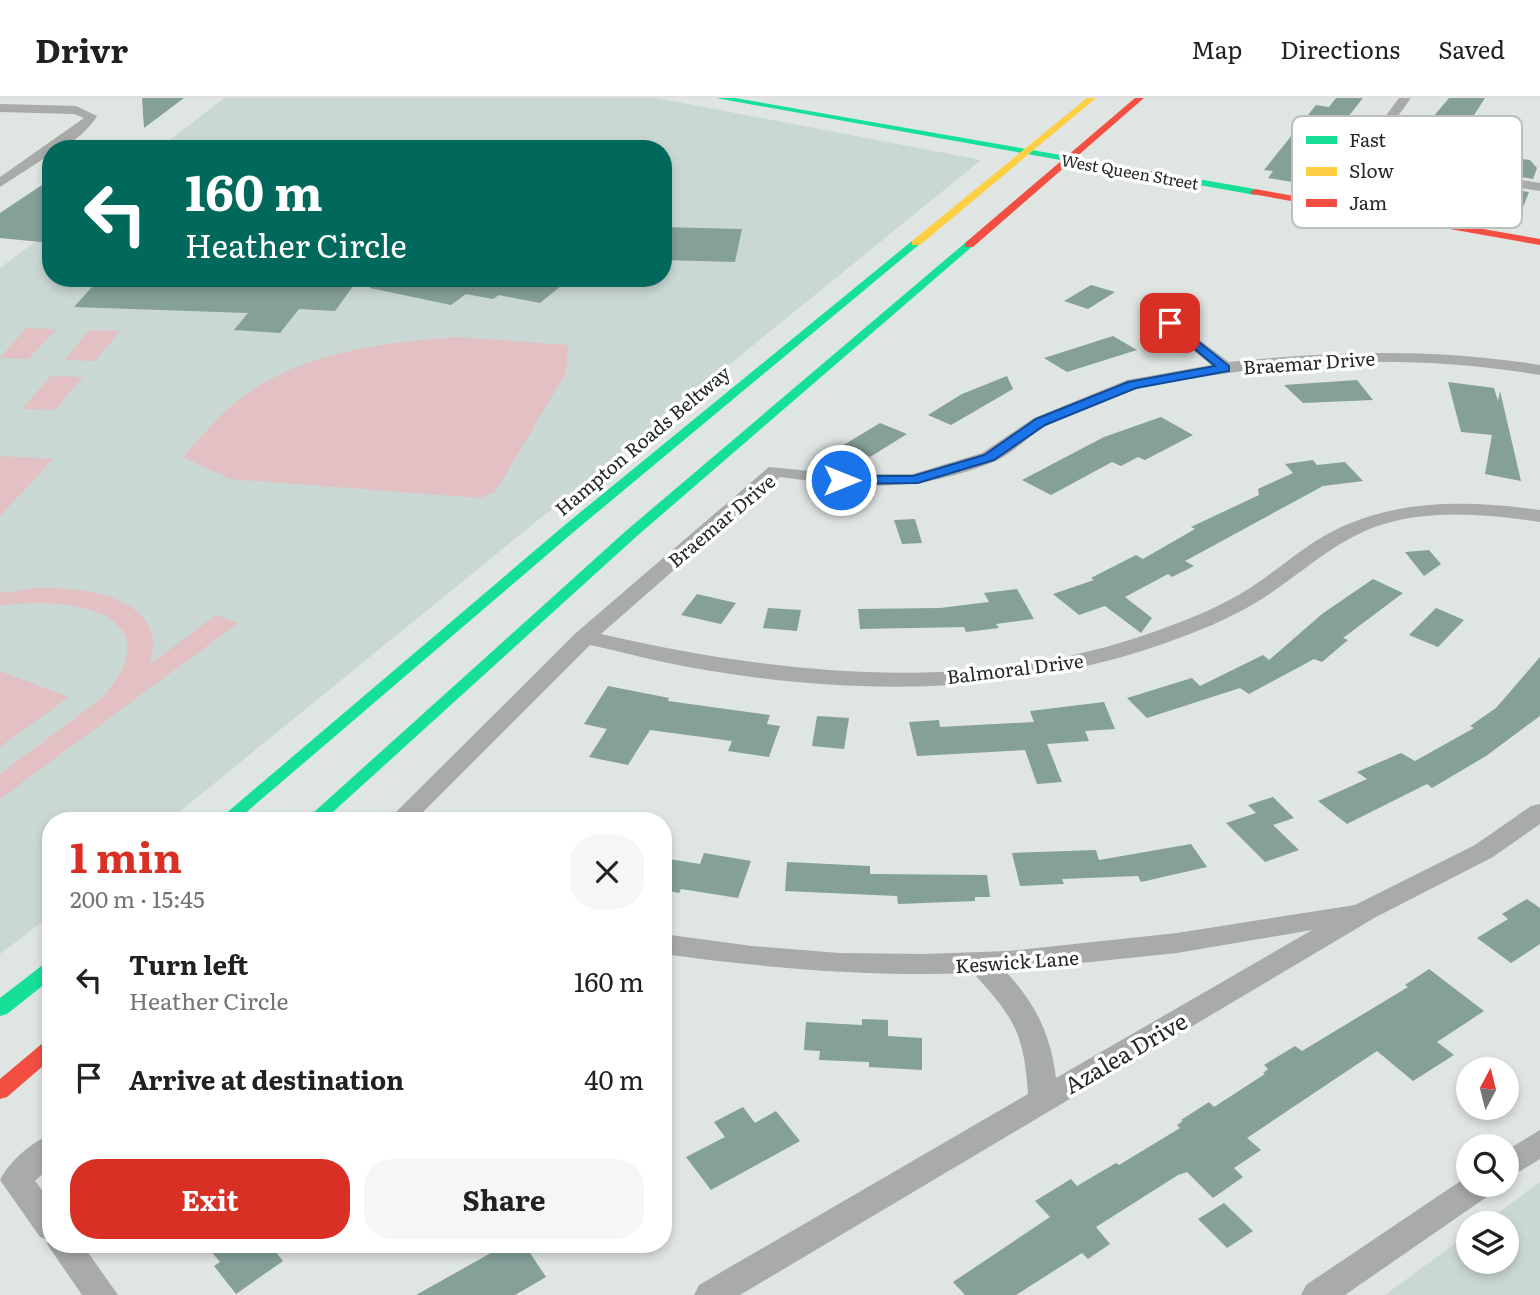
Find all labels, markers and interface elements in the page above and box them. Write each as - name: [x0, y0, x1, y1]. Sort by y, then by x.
- text: Drivr: [35, 24, 128, 73]
- text: Map: [1191, 31, 1242, 66]
- text: Directions: [1280, 31, 1400, 66]
- text: Saved: [1438, 31, 1505, 66]
- legend: [1292, 116, 1522, 228]
- text: Fast: [1349, 125, 1386, 153]
- street label: West Queen Street: [1059, 147, 1201, 195]
- text: 160 m: [185, 153, 323, 226]
- text: Slow: [1349, 156, 1394, 184]
- icon: left: [70, 168, 161, 259]
- text: Jam: [1349, 188, 1387, 216]
- text: Heather Circle: [185, 220, 407, 268]
- pin: [1140, 293, 1200, 353]
- icon: arrive: [1151, 304, 1189, 342]
- street label: Braemar Drive: [1242, 343, 1376, 381]
- street label: Hampton Roads Beltway: [548, 358, 736, 522]
- position arrow: [804, 443, 878, 517]
- street label: Braemar Drive: [661, 467, 781, 573]
- street label: Balmoral Drive: [945, 646, 1085, 690]
- text: 1 min: [70, 824, 182, 886]
- button: close: [570, 835, 644, 909]
- text: 200 m · 15:45: [70, 881, 205, 915]
- street label: Keswick Lane: [954, 943, 1080, 979]
- text: Turn left: [129, 944, 248, 983]
- icon: left: [70, 961, 108, 999]
- text: 160 m: [574, 961, 644, 1000]
- text: Heather Circle: [129, 983, 288, 1017]
- street label: Azalea Drive: [1057, 1003, 1193, 1101]
- north arrow: [1456, 1057, 1519, 1120]
- map controls: [1456, 1057, 1519, 1274]
- icon: arrive: [70, 1059, 108, 1097]
- text: Arrive at destination: [129, 1059, 404, 1098]
- text: 40 m: [584, 1059, 644, 1098]
- button: search: [1456, 1134, 1519, 1197]
- button: Exit: [70, 1159, 350, 1239]
- button: Share: [364, 1159, 644, 1239]
- button: layers: [1456, 1211, 1519, 1274]

